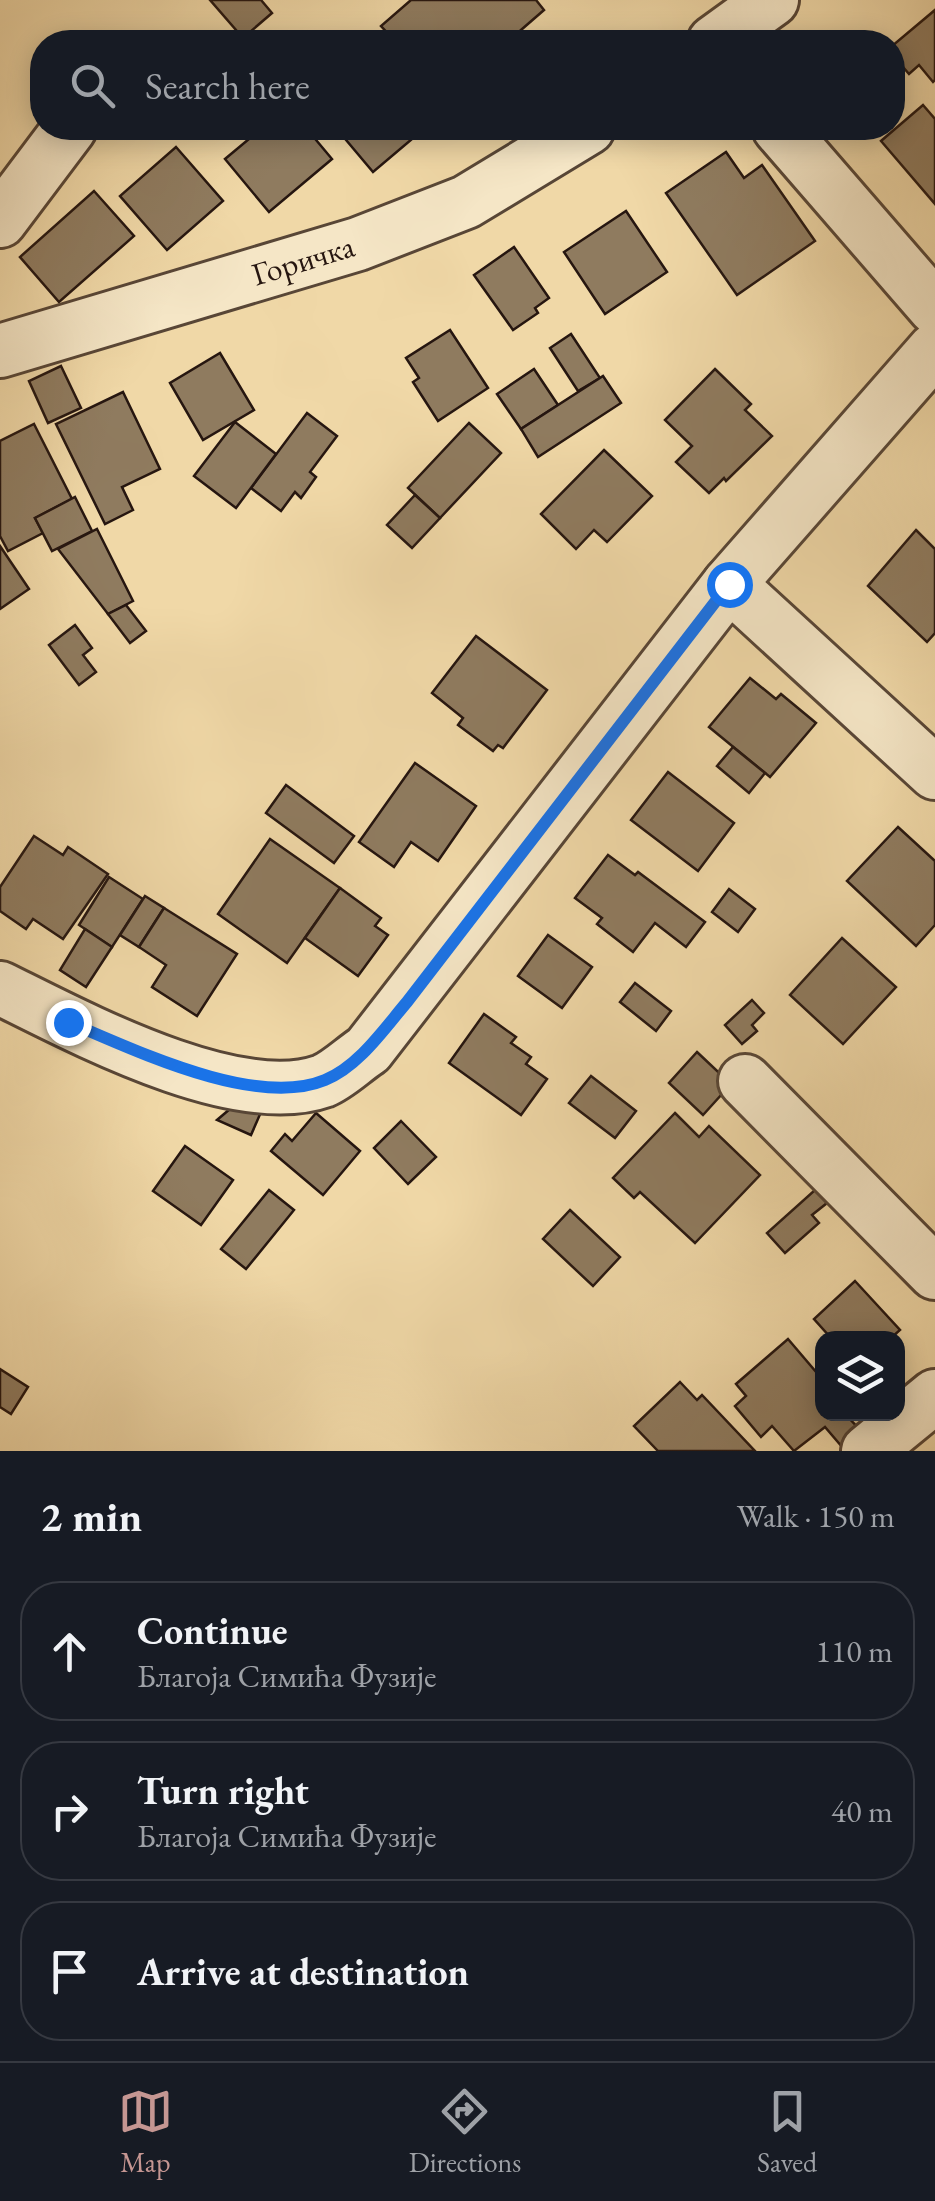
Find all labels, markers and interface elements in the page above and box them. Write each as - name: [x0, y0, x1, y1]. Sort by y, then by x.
- search box: [30, 30, 905, 140]
- icon: search: [65, 58, 120, 113]
- text: Search here: [145, 61, 310, 110]
- street label: Горичка: [247, 225, 360, 295]
- route start: [707, 562, 753, 608]
- route end: [46, 1000, 92, 1046]
- map controls: [815, 1331, 905, 1421]
- button: layers: [815, 1331, 905, 1421]
- text: 2 min: [40, 1489, 142, 1544]
- text: Walk · 150 m: [737, 1495, 895, 1537]
- text: Continue: [137, 1606, 288, 1655]
- icon: ahead: [42, 1624, 97, 1679]
- text: 110 m: [816, 1630, 893, 1672]
- text: Благоја Симића Фузије: [137, 1655, 437, 1697]
- text: Turn right: [137, 1766, 309, 1815]
- icon: right: [42, 1784, 97, 1839]
- text: 40 m: [831, 1790, 893, 1832]
- text: Благоја Симића Фузије: [137, 1815, 437, 1857]
- icon: arrive: [42, 1944, 97, 1999]
- text: Arrive at destination: [137, 1947, 469, 1996]
- tab: Map: [118, 2084, 173, 2180]
- tab: Directions: [409, 2084, 521, 2180]
- tab: Saved: [757, 2084, 817, 2180]

